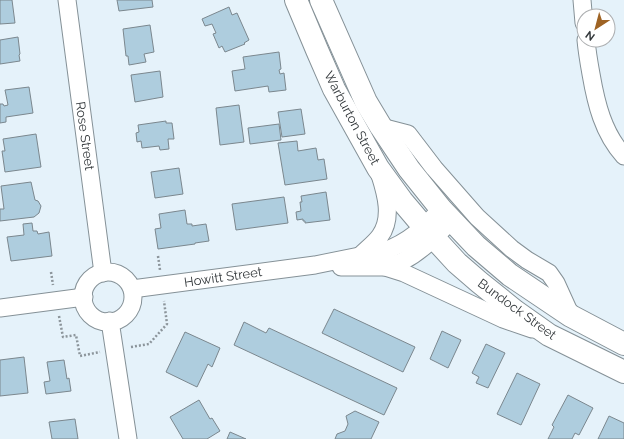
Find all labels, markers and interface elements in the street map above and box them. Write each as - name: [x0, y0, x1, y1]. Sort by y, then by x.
- north arrow: [576, 8, 616, 48]
- text: N: [583, 28, 598, 43]
- street label: Warburton Street: [321, 69, 383, 168]
- street label: Rose Street: [73, 101, 97, 172]
- street label: Howitt Street: [183, 264, 264, 290]
- street label: Bundock Street: [475, 276, 560, 343]

